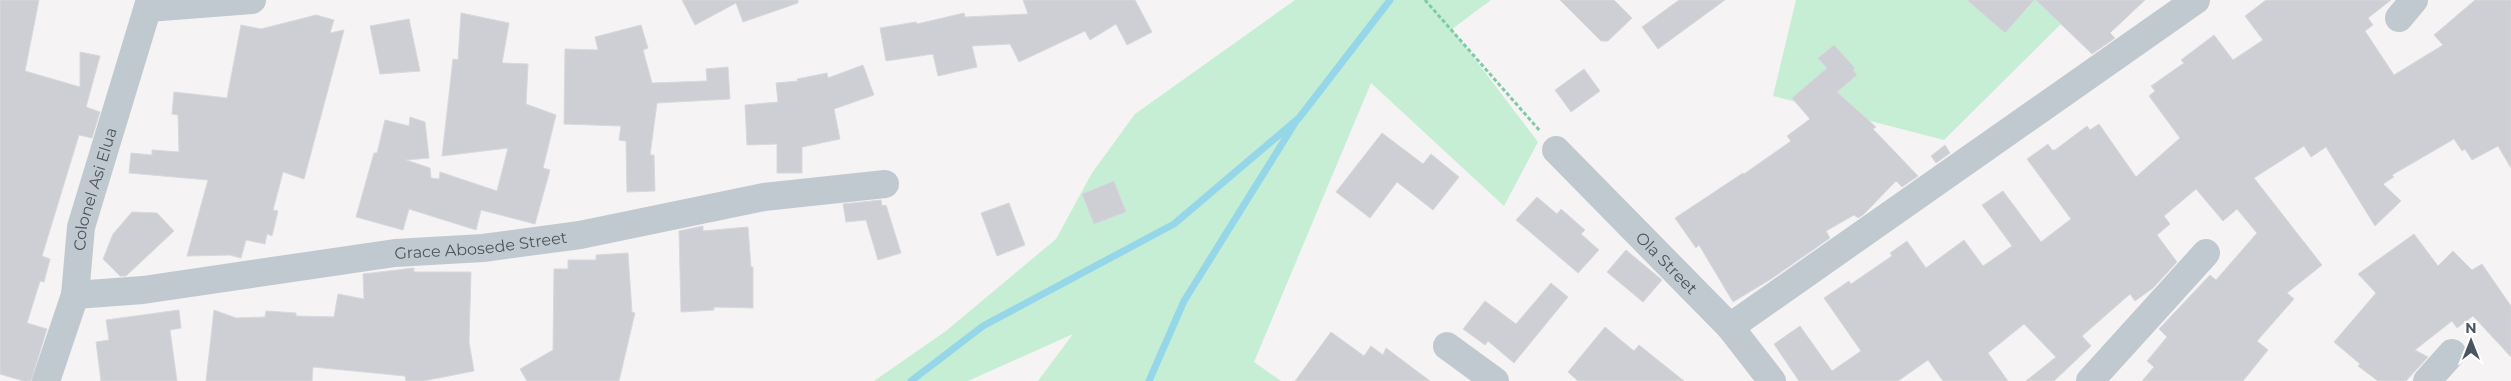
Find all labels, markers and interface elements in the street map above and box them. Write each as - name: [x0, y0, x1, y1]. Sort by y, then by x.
- street label: Colonel Asi Elua: [70, 125, 121, 252]
- street label: Grace Abosede Street: [394, 228, 569, 263]
- street label: Ola Street: [1632, 228, 1702, 298]
- north arrow: [2446, 316, 2496, 366]
- text: N: [2465, 319, 2477, 337]

